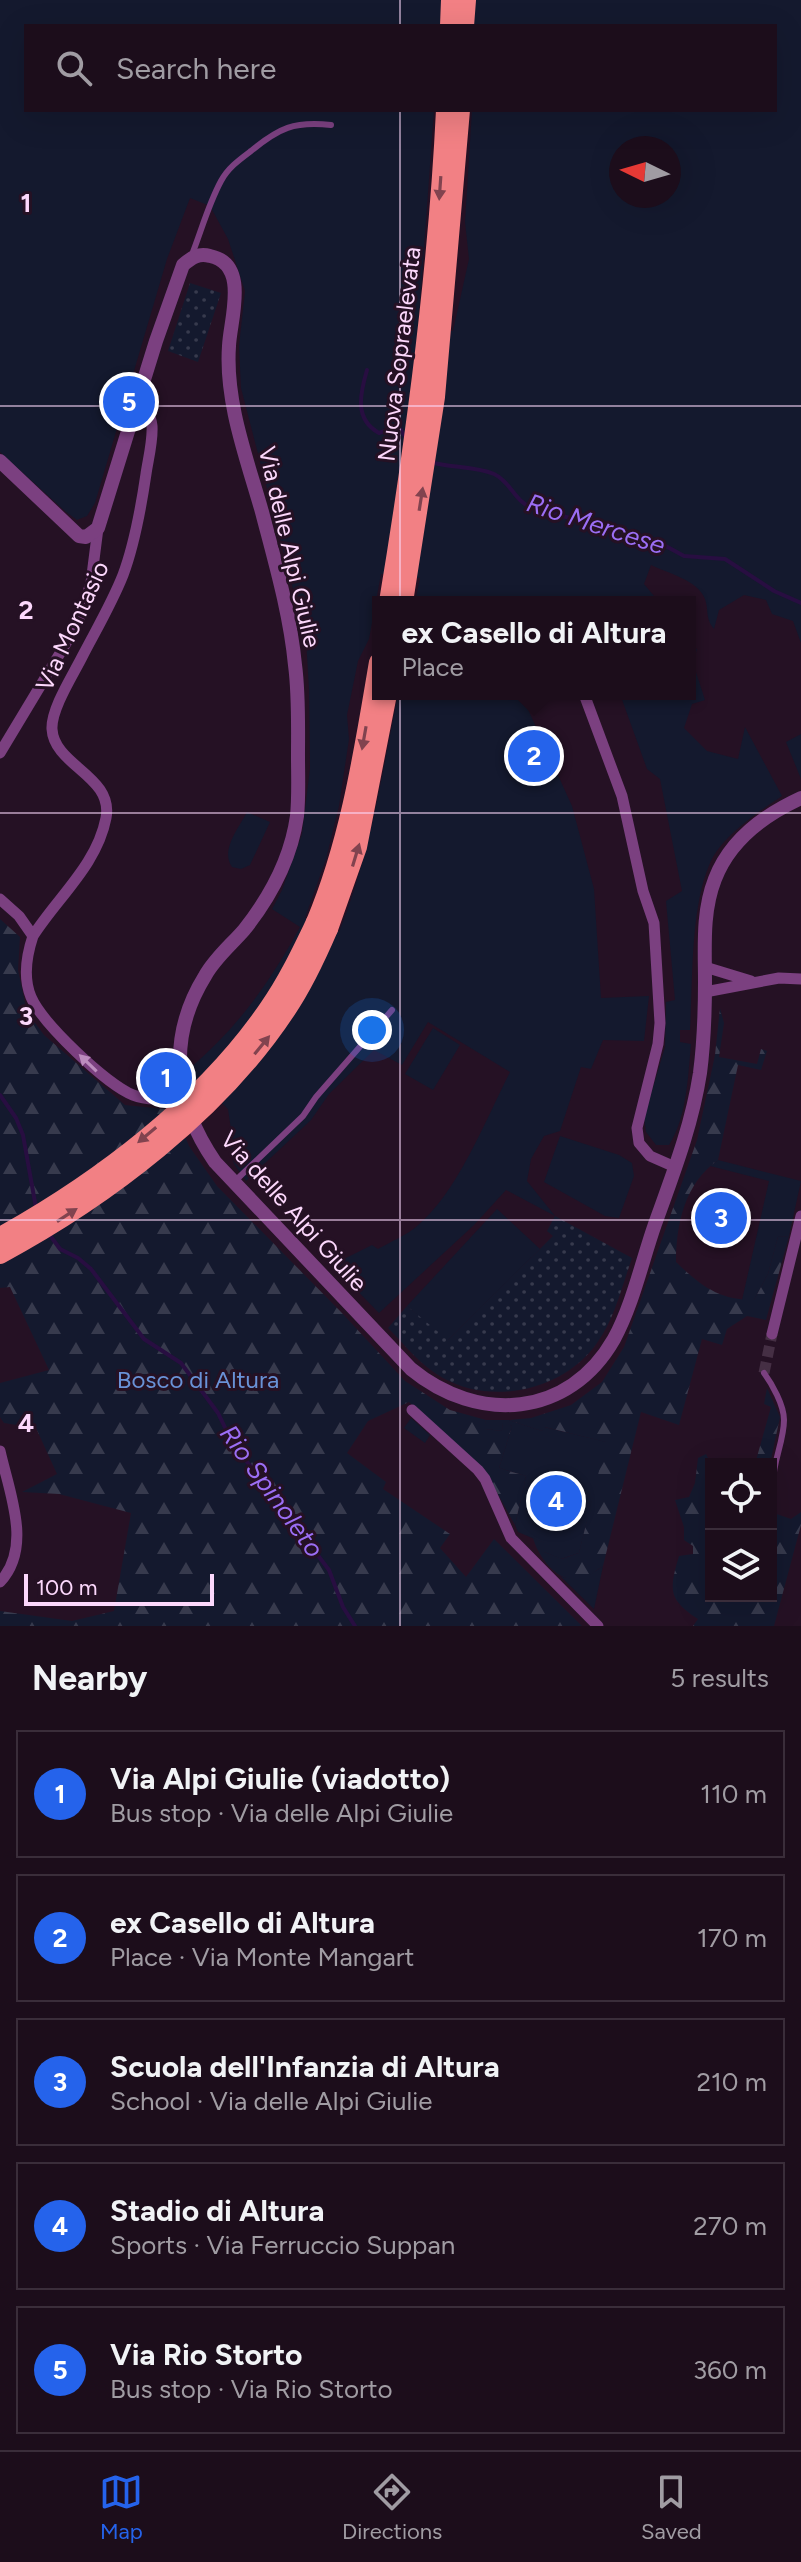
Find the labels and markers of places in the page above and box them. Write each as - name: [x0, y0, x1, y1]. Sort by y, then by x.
- pin: 5: [103, 372, 155, 432]
- pin: 2: [508, 726, 560, 786]
- pin: 1: [140, 1048, 192, 1108]
- pin: 3: [695, 1188, 747, 1248]
- pin: 4: [530, 1471, 582, 1531]

